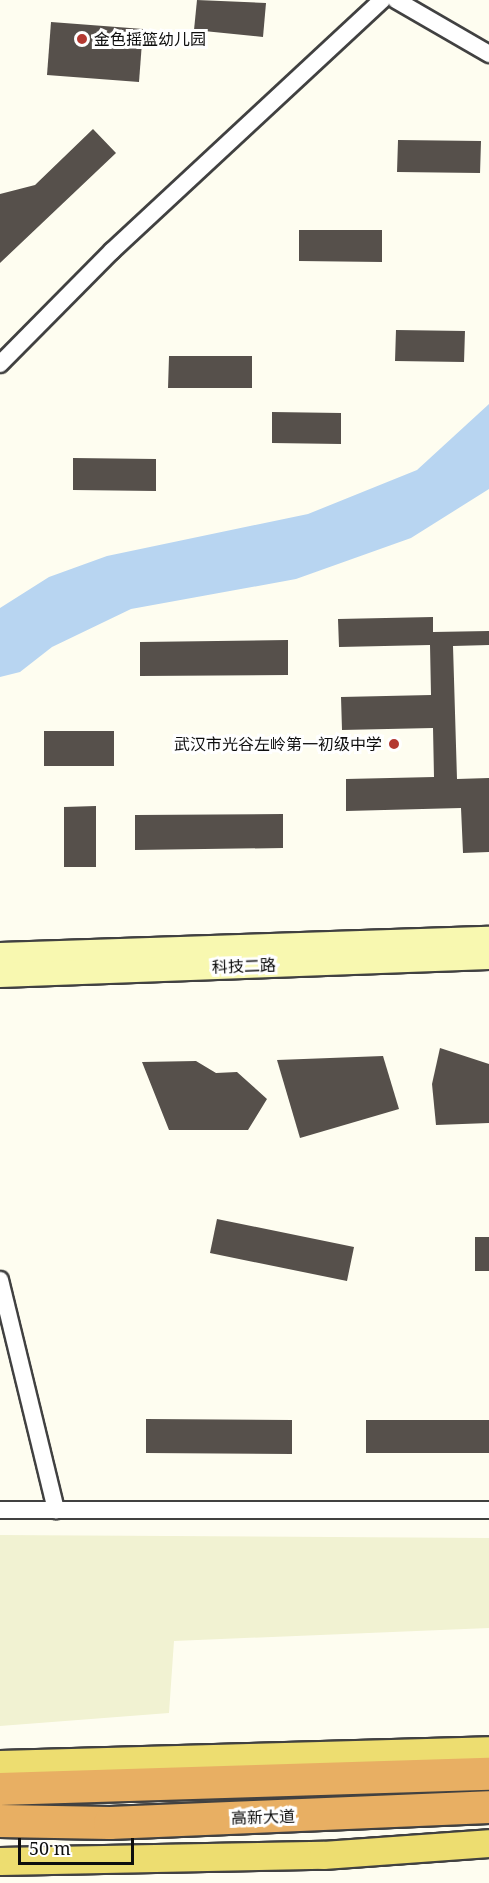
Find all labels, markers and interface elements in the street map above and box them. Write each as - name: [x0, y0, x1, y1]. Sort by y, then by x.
- place label: 金色摇篮幼儿园: [94, 29, 206, 49]
- marker: 金色摇篮幼儿园: [75, 32, 89, 46]
- place label: 武汉市光谷左岭第一初级中学: [174, 734, 382, 754]
- marker: 武汉市光谷左岭第一初级中学: [387, 737, 401, 751]
- street label: 科技二路: [212, 955, 276, 977]
- street label: 高新大道: [231, 1806, 295, 1828]
- scale bar: [21, 1826, 136, 1864]
- text: 50 m: [29, 1836, 71, 1860]

